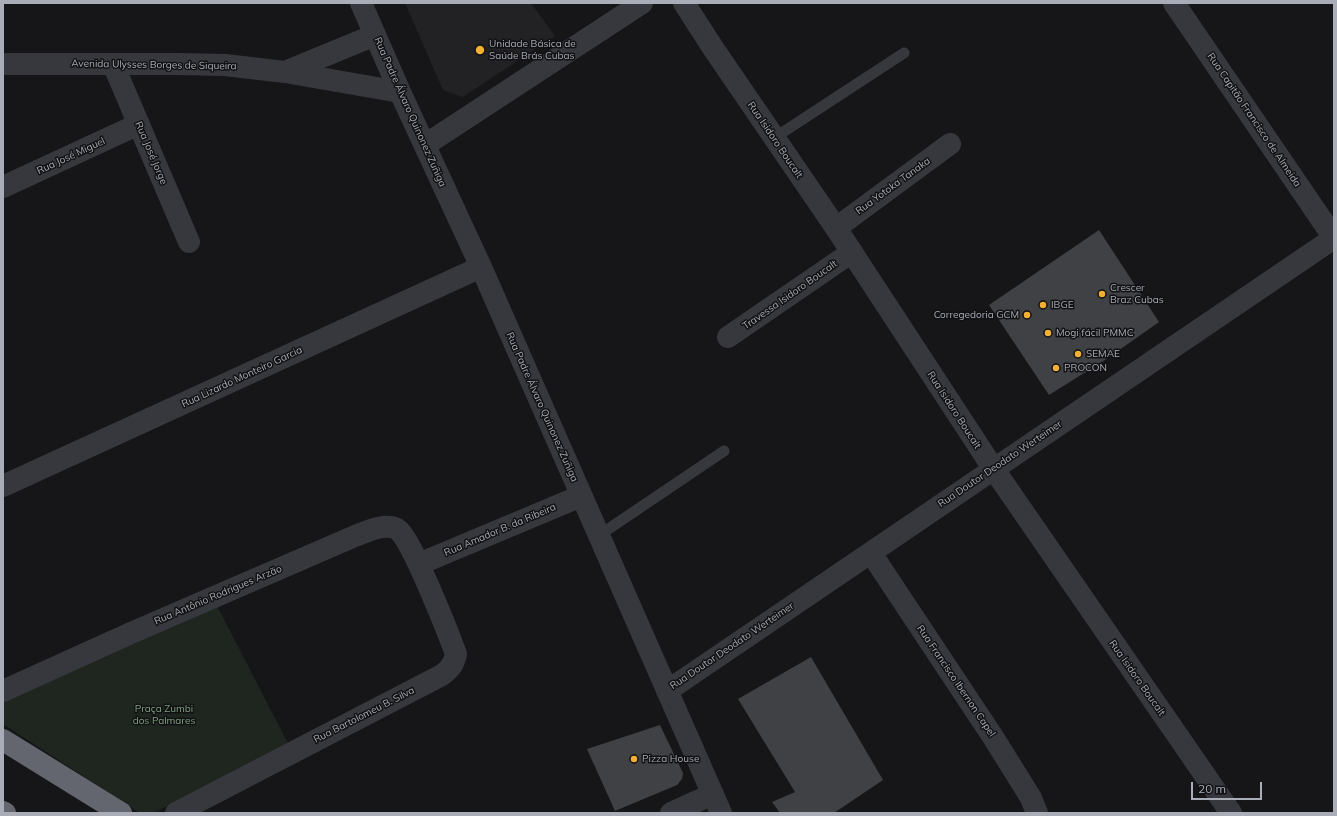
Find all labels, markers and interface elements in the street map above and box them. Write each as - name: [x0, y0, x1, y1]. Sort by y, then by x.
- street label: Rua Padre Álvaro Quinonez Zuñiga: [371, 35, 449, 189]
- place label: Unidade Básica de Saúde Brás Cubas: [489, 38, 576, 62]
- marker: Unidade Básica de Saúde Brás Cubas: [474, 44, 486, 56]
- street label: Rua Capitão Francisco de Almeida: [1205, 51, 1303, 189]
- street label: Avenida Ulysses Borges de Siqueira: [71, 58, 237, 72]
- street label: Rua Isidoro Boucalt: [745, 99, 805, 181]
- street label: Rua José Jorge: [132, 120, 170, 186]
- street label: Rua José Miguel: [35, 135, 107, 177]
- street label: Rua Yotoka Tanaka: [853, 155, 933, 217]
- street label: Travessa Isidoro Boucalt: [740, 258, 840, 332]
- place label: Crescer Braz Cubas: [1110, 282, 1164, 306]
- marker: Crescer Braz Cubas: [1097, 289, 1107, 299]
- place label: IBGE: [1051, 299, 1074, 311]
- marker: IBGE: [1038, 300, 1048, 310]
- place label: Corregedoria GCM: [934, 309, 1019, 321]
- marker: Corregedoria GCM: [1022, 310, 1032, 320]
- place label: Mogi fácil PMMC: [1056, 327, 1134, 339]
- marker: Mogi fácil PMMC: [1043, 328, 1053, 338]
- street label: Rua Padre Álvaro Quinonez Zuñiga: [503, 330, 581, 484]
- street label: Rua Lizardo Monteiro Garcia: [180, 344, 304, 410]
- place label: SEMAE: [1086, 348, 1120, 360]
- marker: SEMAE: [1073, 349, 1083, 359]
- place label: PROCON: [1064, 362, 1107, 374]
- marker: PROCON: [1051, 363, 1061, 373]
- street label: Rua Isidoro Boucalt: [924, 369, 984, 451]
- street label: Rua Doutor Deodato Werteimer: [936, 418, 1064, 510]
- street label: Rua Amador B. da Ribeira: [442, 501, 558, 559]
- street label: Rua Antônio Rodrigues Arzão: [152, 563, 284, 627]
- street label: Rua Doutor Deodato Werteimer: [668, 600, 796, 692]
- street label: Rua Francisco Ibernon Capel: [914, 623, 998, 739]
- street label: Rua Isidoro Boucalt: [1106, 638, 1168, 718]
- street label: Rua Bartolomeu B. Silva: [312, 684, 416, 746]
- park label: Praça Zumbi dos Palmares: [133, 703, 195, 726]
- place label: Pizza House: [642, 753, 699, 765]
- marker: Pizza House: [629, 754, 639, 764]
- scale bar: [1193, 774, 1264, 800]
- text: 20 m: [1198, 781, 1226, 796]

